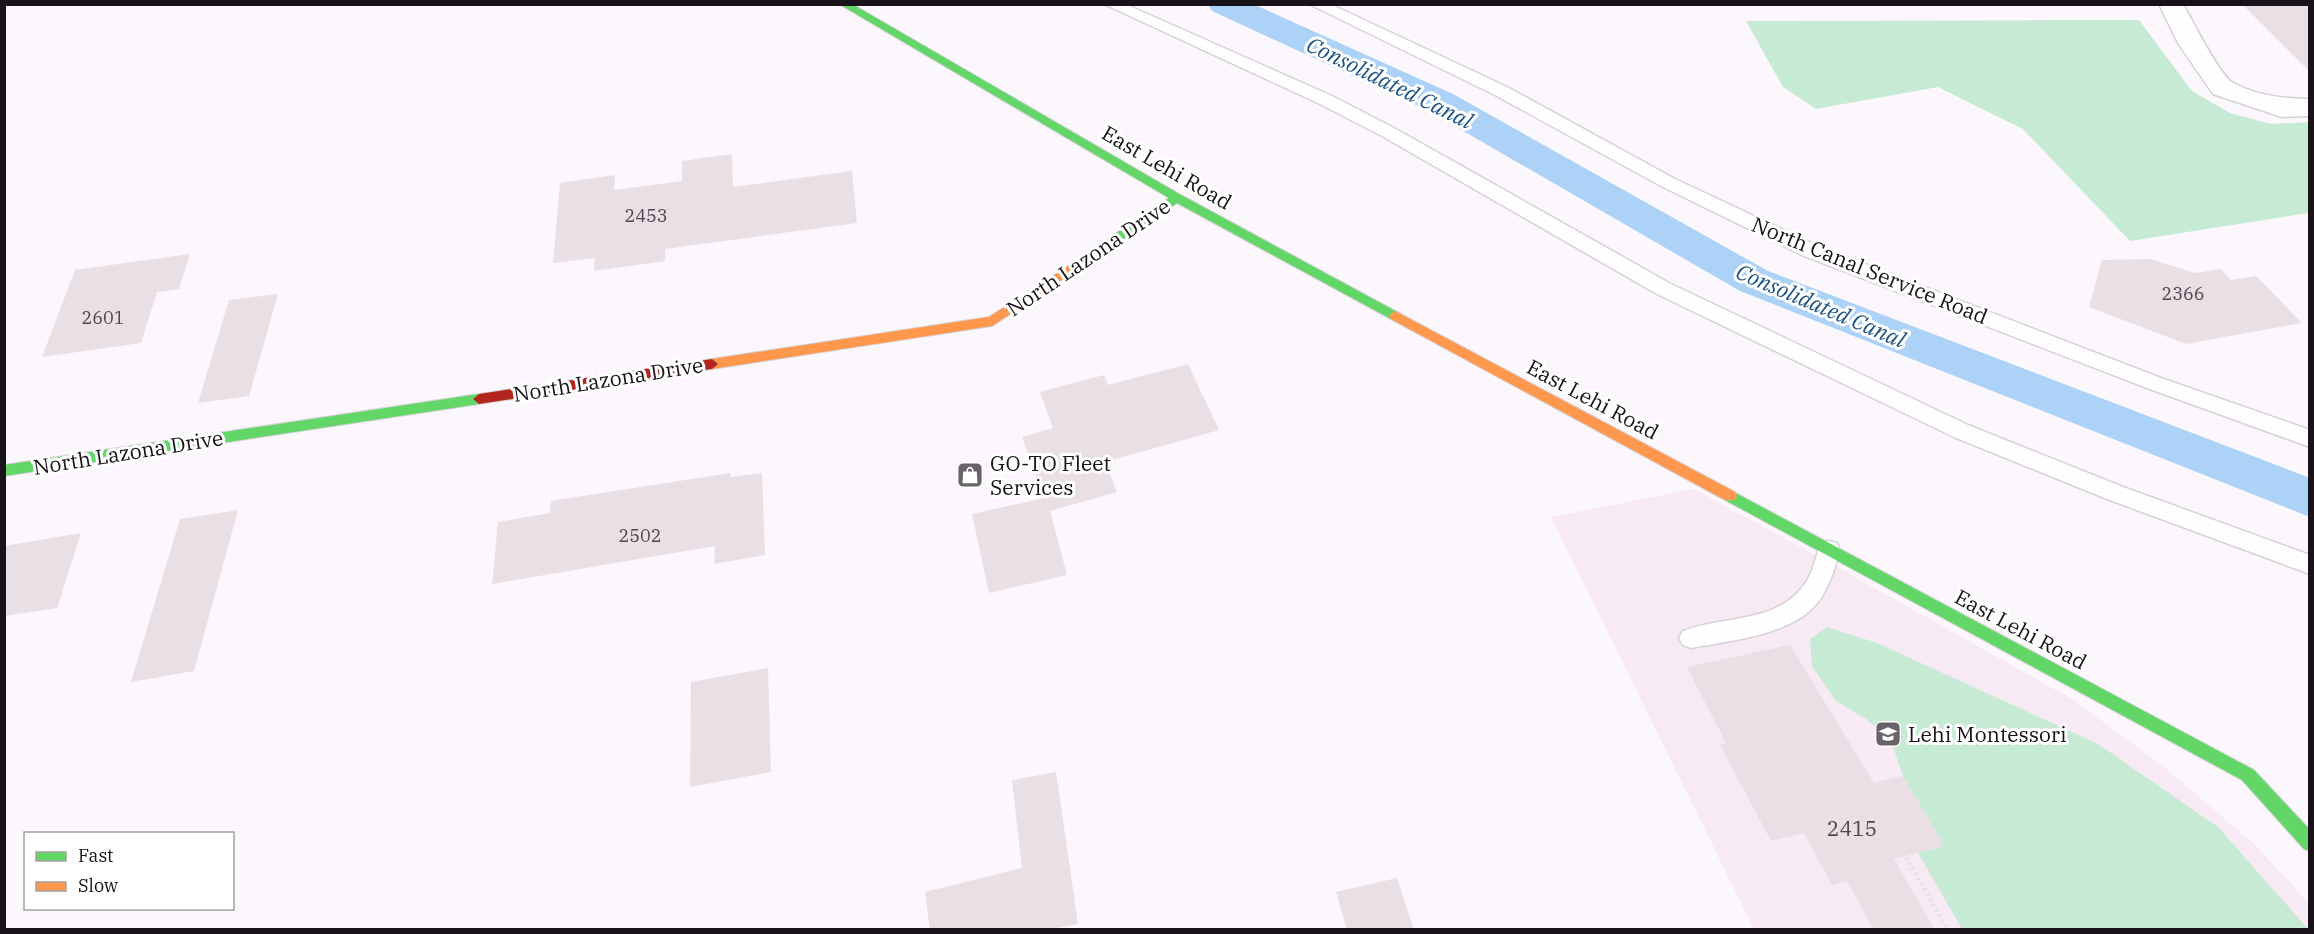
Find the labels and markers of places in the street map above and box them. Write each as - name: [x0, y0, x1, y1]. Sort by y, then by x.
- place label: GO-TO Fleet Services: [990, 449, 1111, 501]
- shop icon: GO-TO Fleet Services: [955, 460, 985, 490]
- school or university icon: Lehi Montessori: [1873, 719, 1903, 749]
- place label: Lehi Montessori: [1908, 720, 2067, 748]

